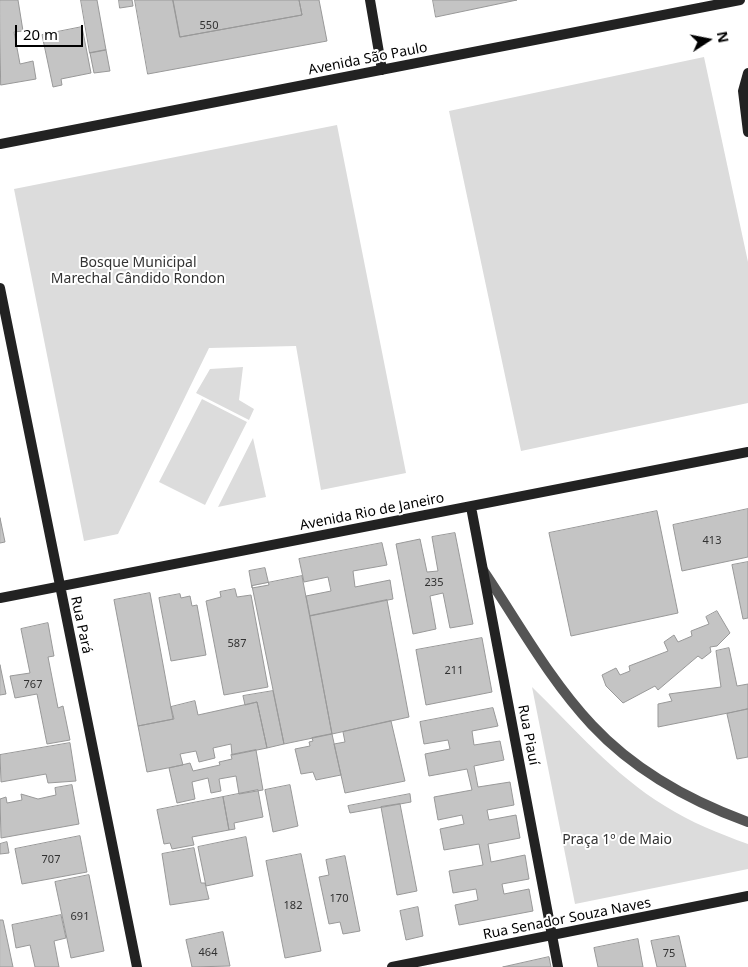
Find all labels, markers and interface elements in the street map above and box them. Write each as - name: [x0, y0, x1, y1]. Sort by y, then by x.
- scale bar: [18, 15, 85, 47]
- north arrow: [683, 15, 733, 65]
- house number: 550: [200, 19, 218, 33]
- text: 20 m: [23, 24, 58, 44]
- text: N: [713, 30, 734, 44]
- street label: Avenida São Paulo: [307, 39, 429, 79]
- park label: Bosque Municipal Marechal Cândido Rondon: [51, 255, 225, 288]
- street label: Avenida Rio de Janeiro: [298, 490, 446, 534]
- house number: 413: [703, 534, 721, 548]
- house number: 235: [425, 576, 443, 590]
- street label: Rua Pará: [67, 595, 95, 655]
- house number: 587: [228, 637, 246, 651]
- house number: 211: [445, 664, 463, 678]
- house number: 767: [24, 678, 42, 692]
- street label: Rua Piauí: [514, 703, 542, 767]
- park label: Praça 1º de Maio: [562, 832, 672, 848]
- house number: 707: [42, 853, 60, 867]
- house number: 170: [330, 892, 348, 906]
- street label: Rua Senador Souza Naves: [482, 894, 652, 944]
- house number: 182: [284, 899, 302, 913]
- house number: 691: [71, 910, 89, 924]
- house number: 464: [199, 946, 217, 960]
- house number: 75: [663, 947, 675, 961]

